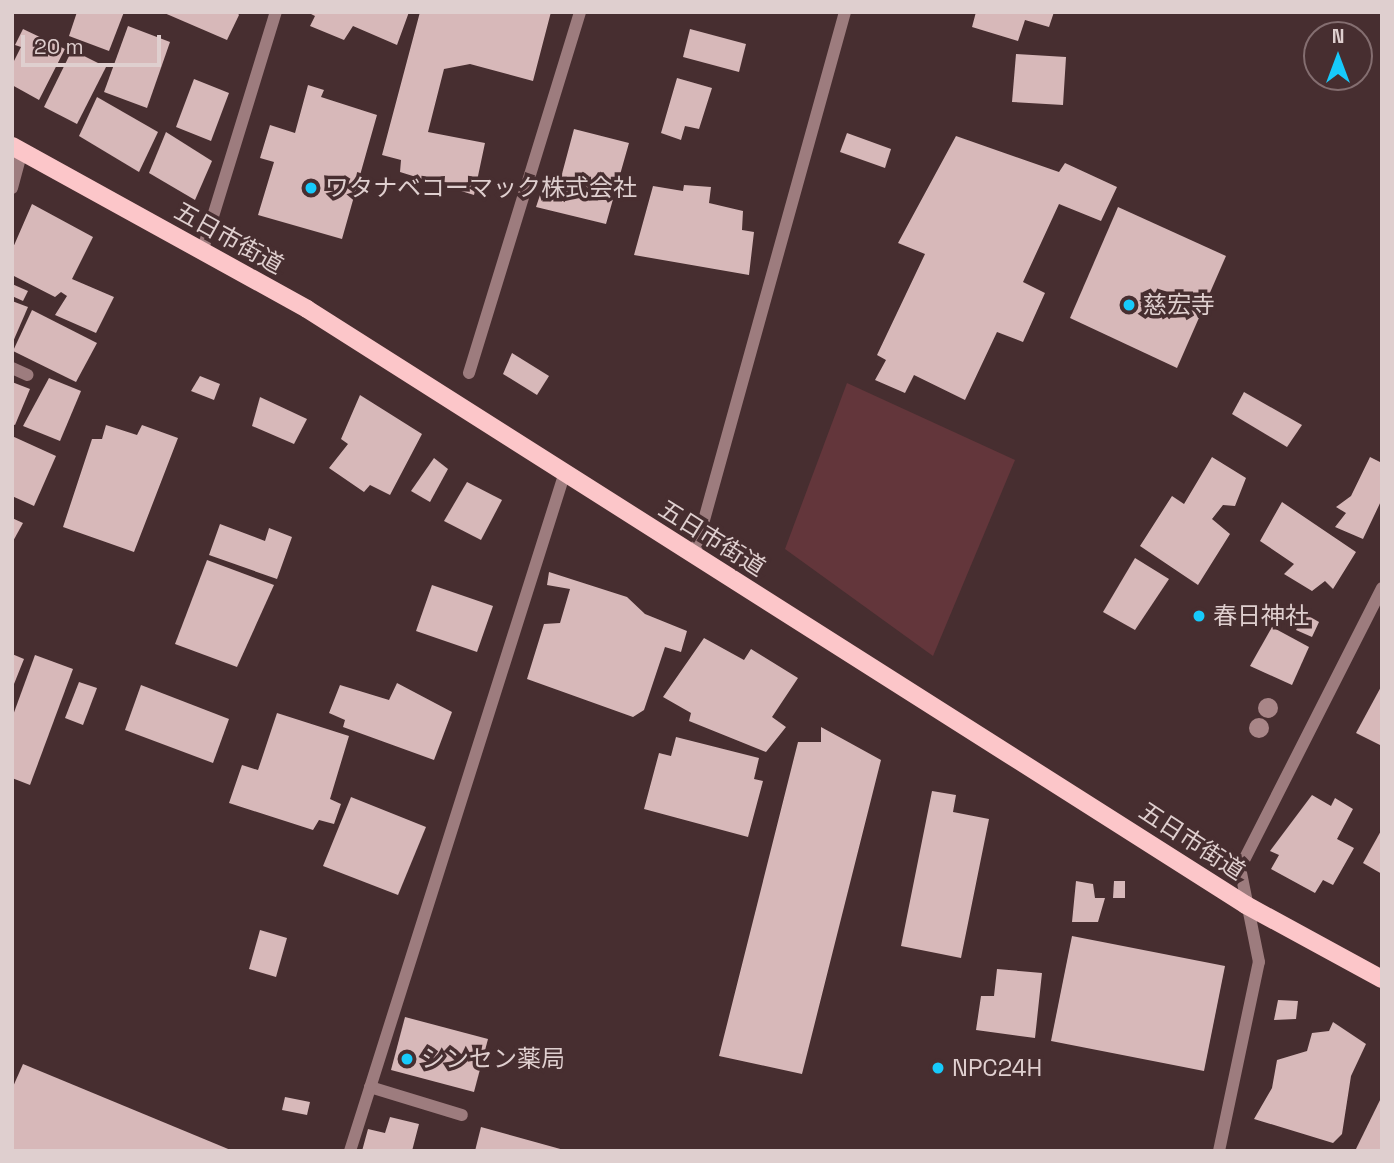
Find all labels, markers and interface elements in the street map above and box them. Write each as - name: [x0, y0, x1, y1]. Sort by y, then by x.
- scale bar: [24, 21, 164, 65]
- north arrow: [1303, 21, 1373, 91]
- text: N: [1332, 24, 1344, 49]
- text: 20 m: [34, 33, 84, 60]
- place label: ワタナベコーマック株式会社: [325, 174, 637, 202]
- marker: ワタナベコーマック株式会社: [303, 180, 319, 196]
- street label: 五日市街道: [170, 196, 288, 280]
- place label: 慈宏寺: [1143, 291, 1215, 319]
- marker: 慈宏寺: [1121, 297, 1137, 313]
- street label: 五日市街道: [653, 494, 771, 582]
- place label: 春日神社: [1213, 602, 1309, 630]
- marker: 春日神社: [1191, 608, 1207, 624]
- street label: 五日市街道: [1134, 796, 1250, 886]
- place label: シンセン薬局: [421, 1045, 565, 1073]
- marker: シンセン薬局: [399, 1051, 415, 1067]
- place label: NPC24H: [952, 1054, 1042, 1082]
- marker: NPC24H: [930, 1060, 946, 1076]

